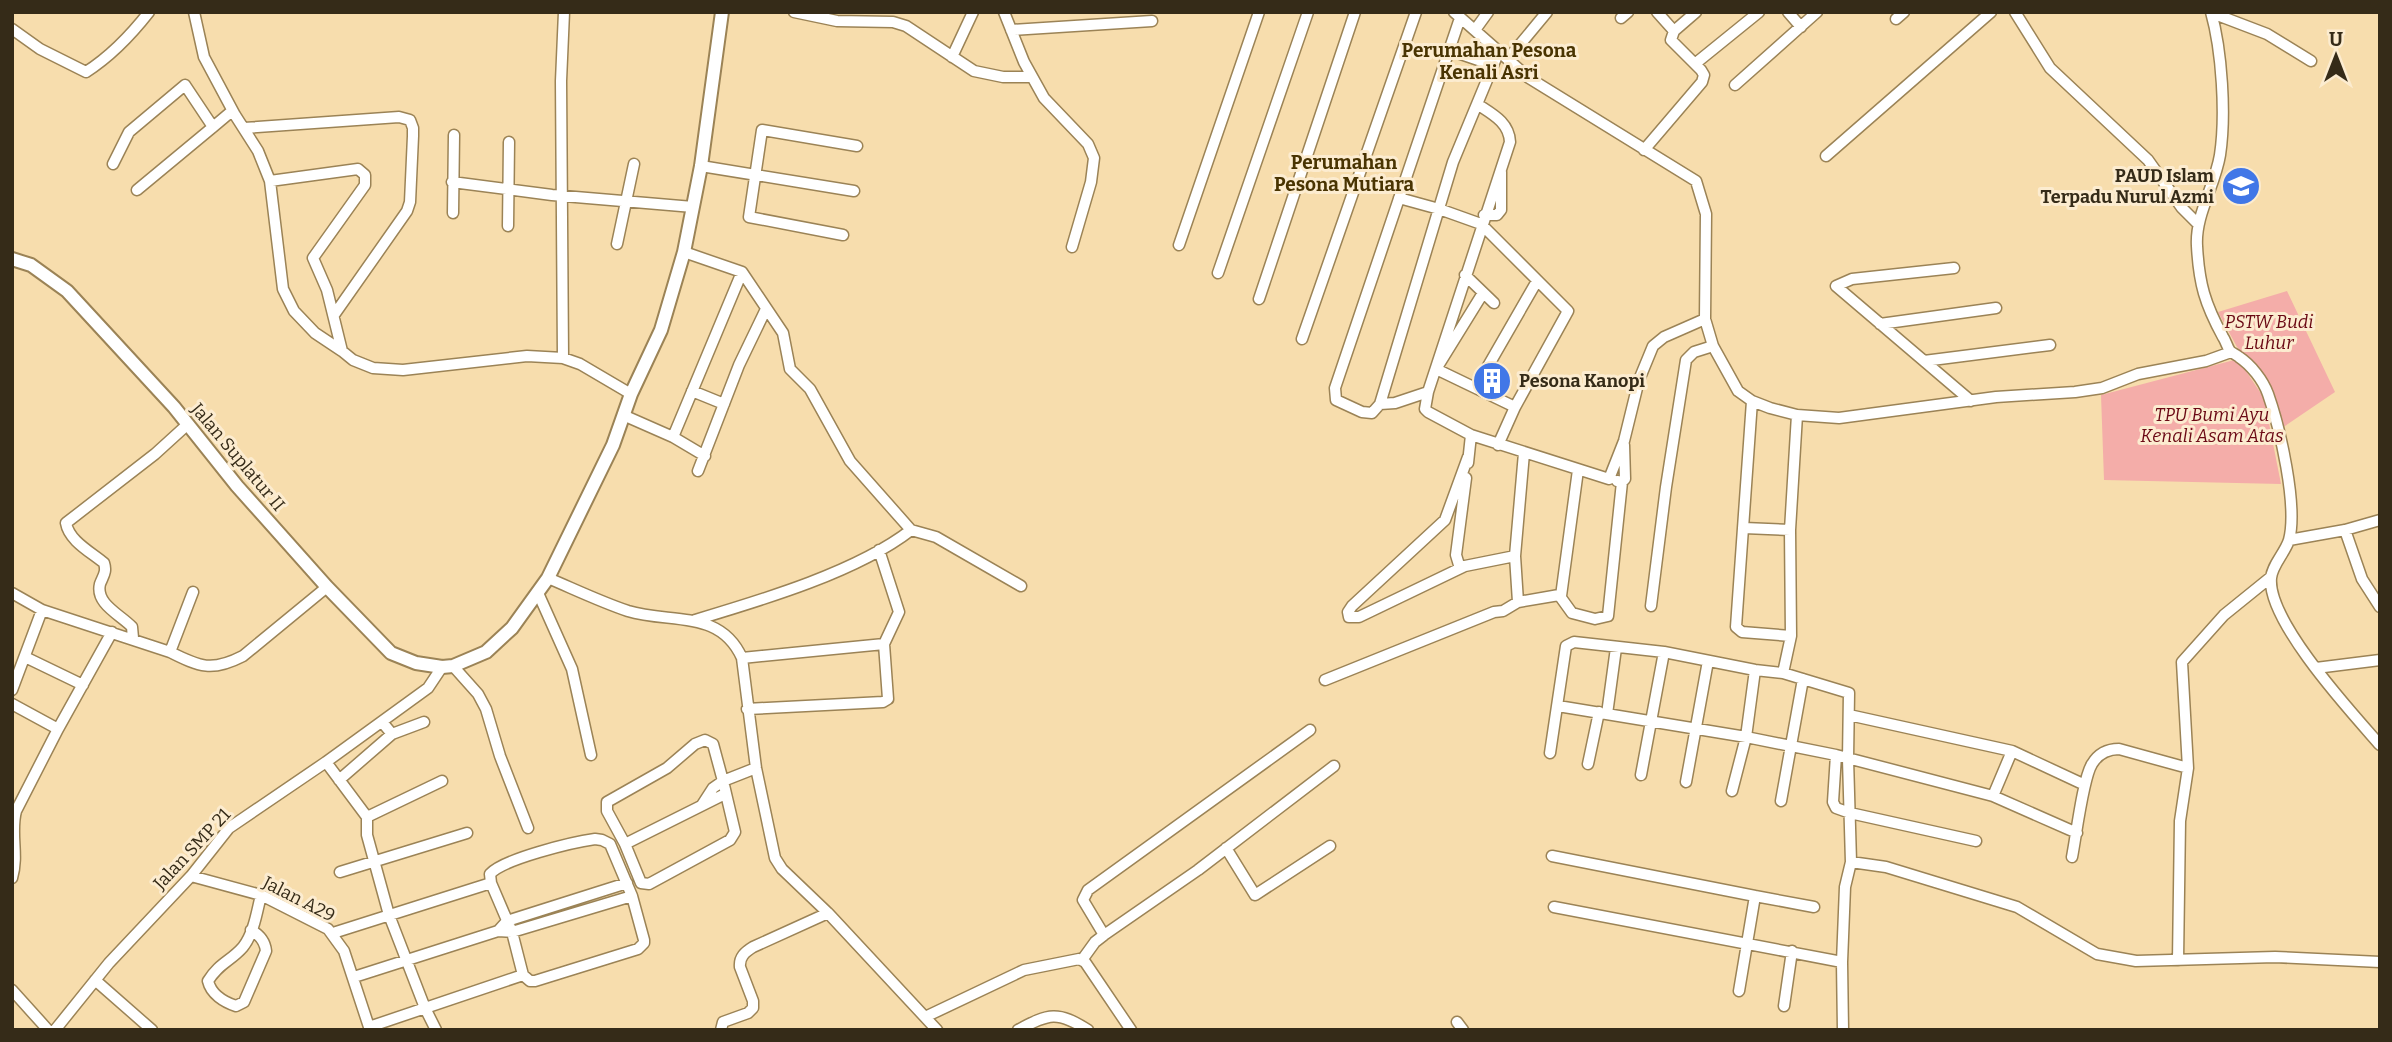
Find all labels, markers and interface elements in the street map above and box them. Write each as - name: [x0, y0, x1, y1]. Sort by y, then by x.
- north arrow: [2301, 21, 2371, 91]
- text: U: [2329, 28, 2343, 51]
- district label: Perumahan Pesona Kenali Asri: [1401, 39, 1577, 84]
- district label: Perumahan Pesona Mutiara: [1274, 151, 1414, 196]
- place label: PAUD Islam Terpadu Nurul Azmi: [2041, 165, 2214, 208]
- school or university icon: PAUD Islam Terpadu Nurul Azmi: [2220, 165, 2262, 207]
- park label: PSTW Budi Luhur: [2225, 311, 2313, 354]
- building icon: Pesona Kanopi: [1471, 360, 1513, 402]
- place label: Pesona Kanopi: [1519, 370, 1645, 392]
- street label: Jalan Suplatur II: [186, 398, 290, 516]
- park label: TPU Bumi Ayu Kenali Asam Atas: [2140, 404, 2284, 447]
- street label: Jalan SMP 21: [148, 803, 236, 895]
- street label: Jalan A29: [258, 871, 339, 927]

